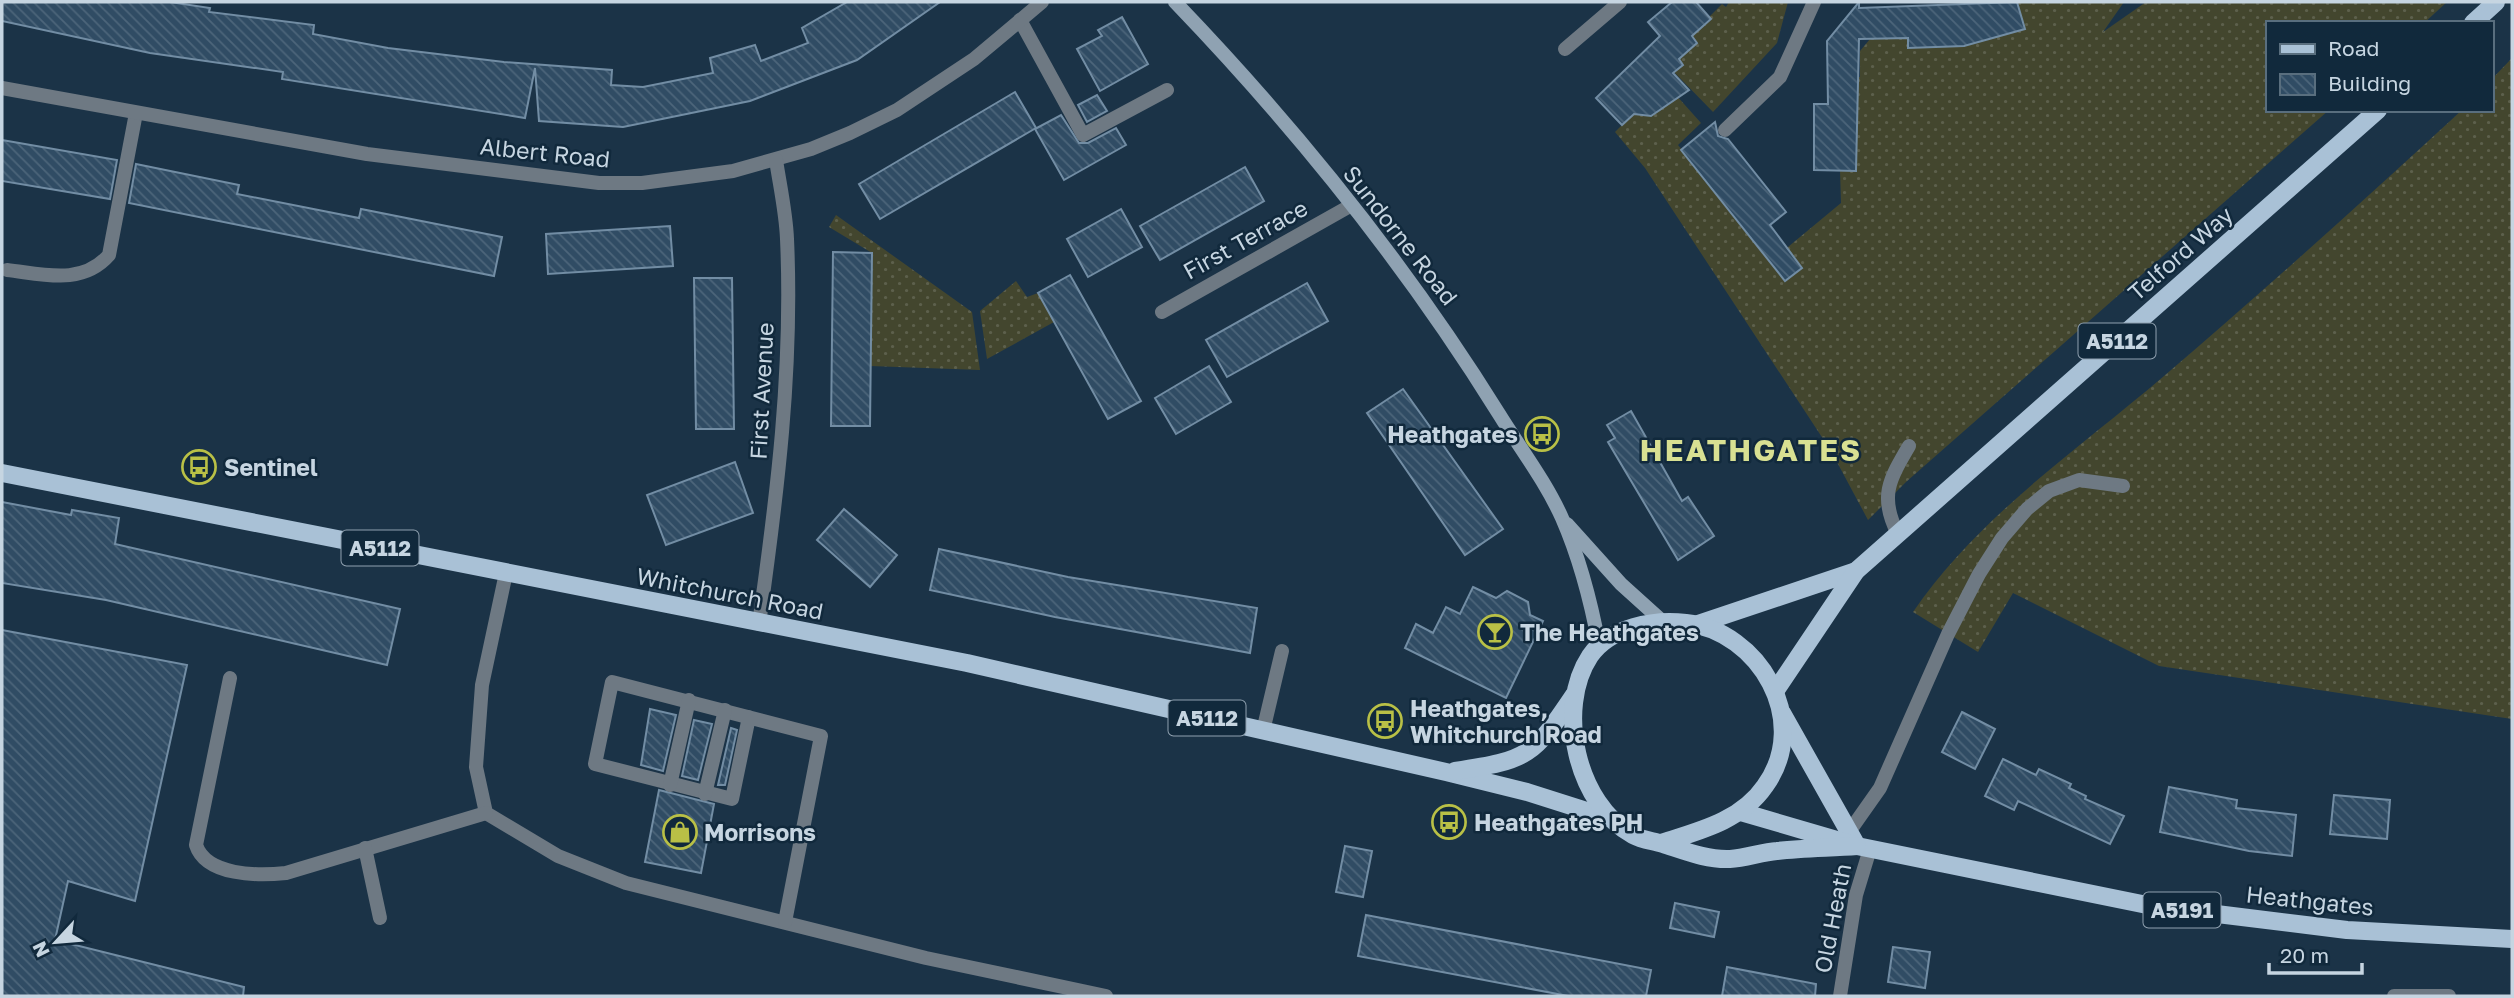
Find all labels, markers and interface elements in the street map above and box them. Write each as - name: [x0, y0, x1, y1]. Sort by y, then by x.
- legend: [2266, 21, 2493, 112]
- text: Road: [2328, 35, 2379, 61]
- text: Building: [2328, 70, 2411, 96]
- street label: Albert Road: [479, 131, 611, 173]
- street label: Sundorne Road: [1338, 160, 1464, 310]
- street label: First Terrace: [1178, 193, 1312, 285]
- street label: Telford Way: [2122, 200, 2238, 306]
- street label: First Avenue: [743, 322, 779, 460]
- road number: A5112: [2078, 324, 2156, 358]
- bus stop icon: Heathgates: [1523, 415, 1561, 453]
- place label: Heathgates: [1387, 420, 1518, 448]
- district label: HEATHGATES: [1640, 432, 1862, 468]
- bus stop icon: Sentinel: [180, 448, 218, 486]
- place label: Sentinel: [224, 453, 318, 481]
- road number: A5112: [342, 530, 418, 566]
- street label: Whitchurch Road: [634, 561, 826, 625]
- bar icon: The Heathgates: [1476, 613, 1514, 651]
- place label: The Heathgates: [1520, 618, 1699, 646]
- place label: Heathgates, Whitchurch Road: [1410, 694, 1602, 748]
- road number: A5112: [1168, 700, 1246, 736]
- bus stop icon: Heathgates, Whitchurch Road: [1366, 702, 1404, 740]
- bus stop icon: Heathgates PH: [1430, 803, 1468, 841]
- place label: Heathgates PH: [1474, 808, 1643, 836]
- shop icon: Morrisons: [661, 813, 699, 851]
- place label: Morrisons: [704, 818, 816, 846]
- street label: Old Heath: [1808, 861, 1856, 975]
- street label: Heathgates: [2245, 879, 2375, 921]
- road number: A5191: [2144, 892, 2220, 928]
- north arrow: [21, 907, 91, 977]
- scale bar: [2269, 932, 2362, 976]
- text: N: [27, 938, 54, 961]
- text: 20 m: [2280, 942, 2329, 968]

